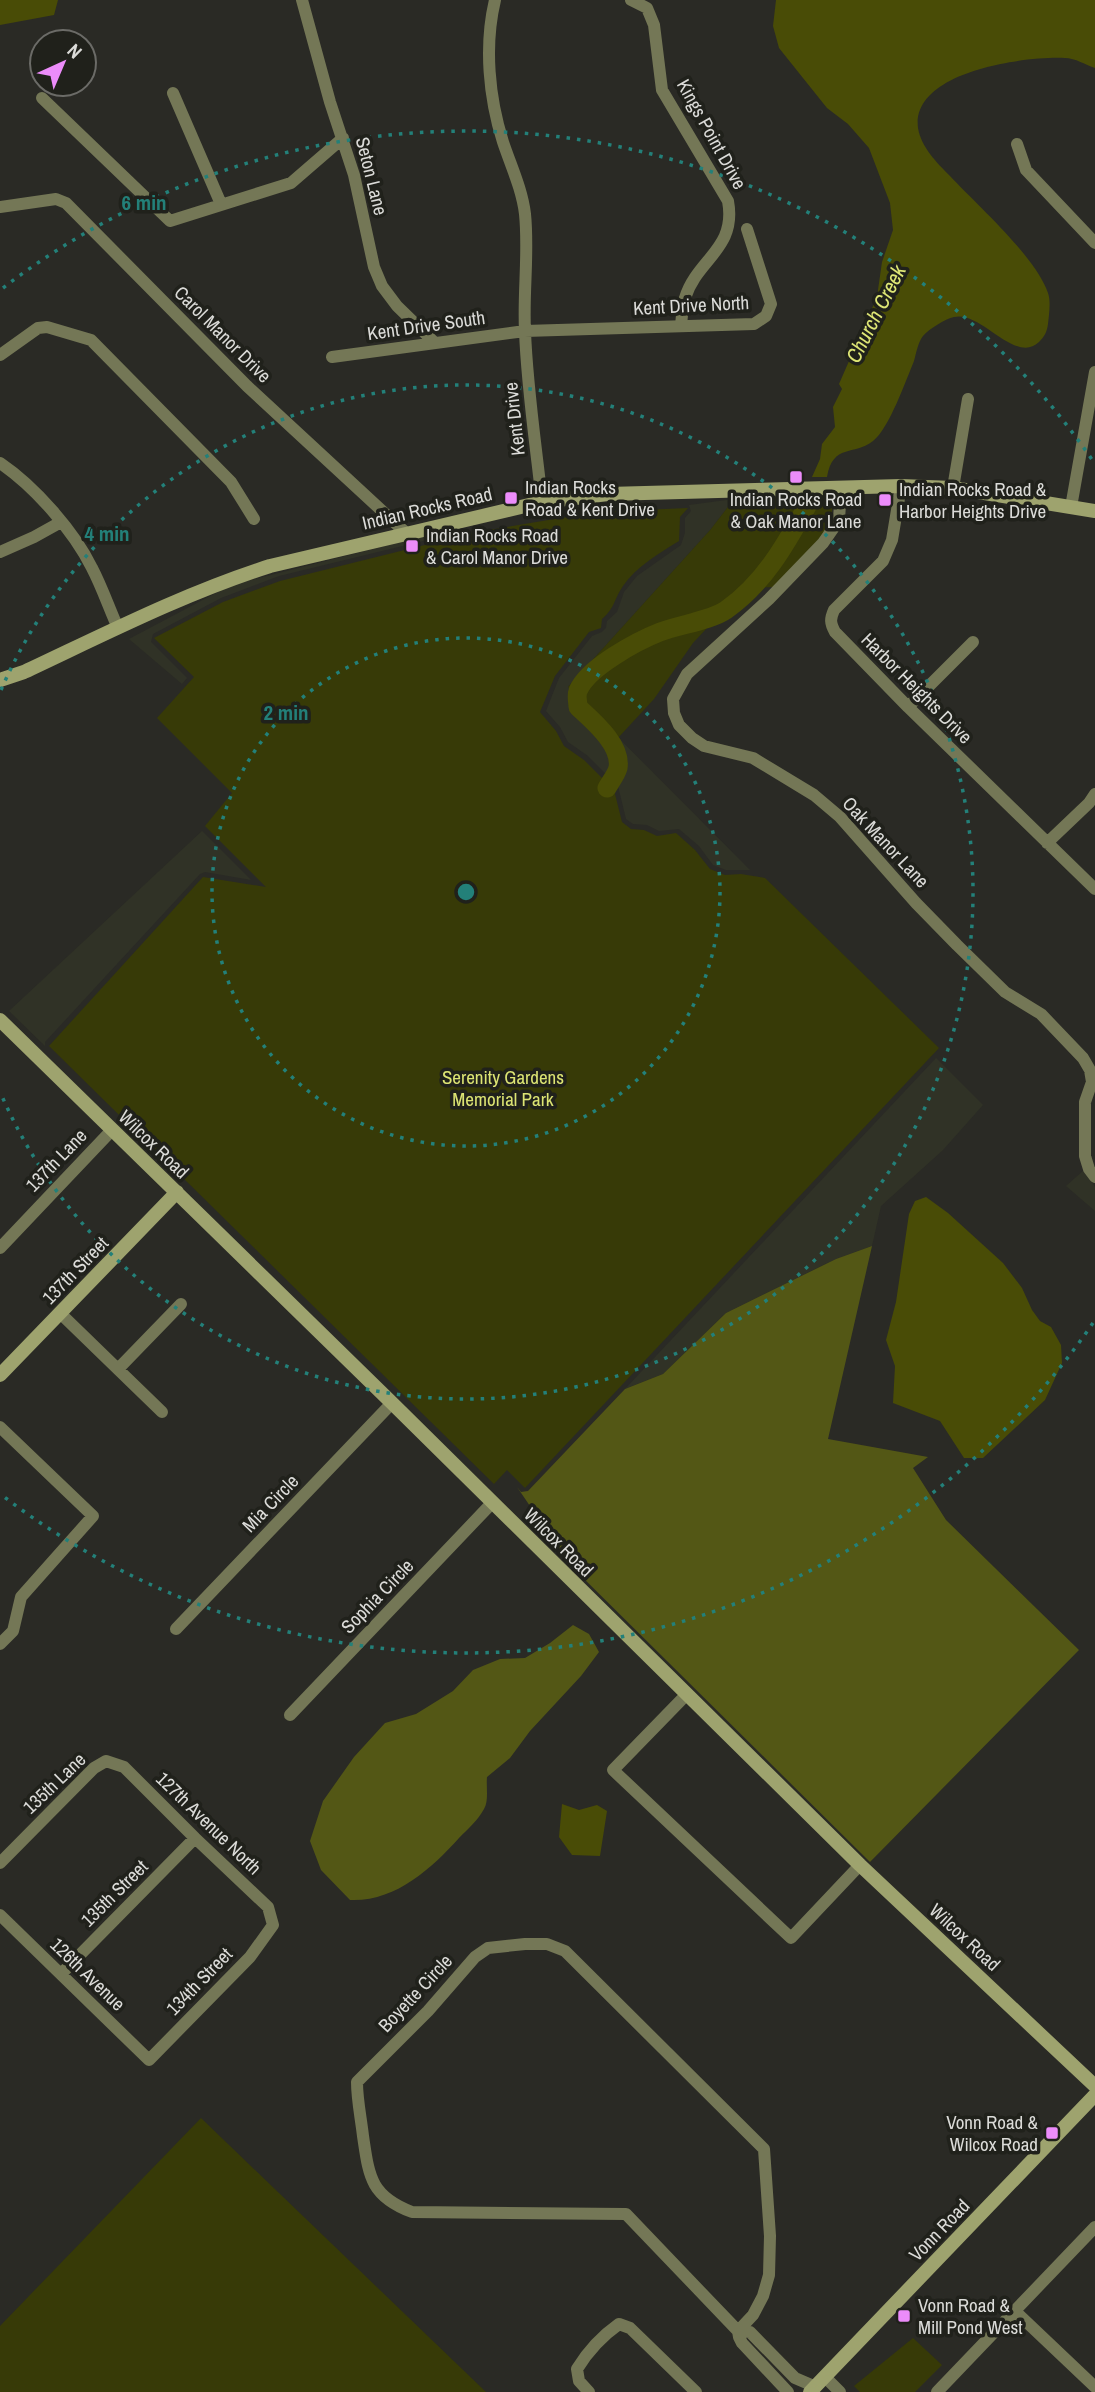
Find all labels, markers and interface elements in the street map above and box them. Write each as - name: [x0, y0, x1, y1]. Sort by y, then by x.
- north arrow: [28, 28, 98, 98]
- text: N: [62, 38, 88, 64]
- street label: Kings Point Drive: [671, 74, 753, 194]
- street label: Seton Lane: [350, 134, 394, 218]
- text: 6 min: [122, 188, 166, 217]
- water label: Church Creek: [839, 259, 913, 368]
- street label: Carol Manor Drive: [169, 280, 277, 388]
- street label: Kent Drive North: [632, 289, 750, 321]
- street label: Kent Drive South: [365, 304, 487, 346]
- street label: Kent Drive: [497, 381, 531, 457]
- marker: Indian Rocks Road & Oak Manor Lane: [788, 469, 804, 485]
- place label: Indian Rocks Road & Kent Drive: [525, 474, 655, 522]
- place label: Indian Rocks Road & Harbor Heights Drive: [899, 476, 1047, 524]
- street label: Indian Rocks Road: [360, 480, 494, 536]
- place label: Indian Rocks Road & Oak Manor Lane: [730, 486, 862, 534]
- marker: Indian Rocks Road & Kent Drive: [503, 490, 519, 506]
- marker: Indian Rocks Road & Harbor Heights Drive: [877, 492, 893, 508]
- text: 4 min: [85, 519, 129, 548]
- place label: Indian Rocks Road & Carol Manor Drive: [426, 522, 568, 570]
- marker: Indian Rocks Road & Carol Manor Drive: [404, 538, 420, 554]
- street label: Harbor Heights Drive: [856, 627, 978, 749]
- text: 2 min: [264, 698, 308, 727]
- street label: Oak Manor Lane: [837, 791, 935, 893]
- centre of rings: [454, 880, 478, 904]
- park label: Serenity Gardens Memorial Park: [442, 1064, 564, 1112]
- street label: Wilcox Road: [113, 1104, 195, 1184]
- street label: 137th Lane: [20, 1123, 92, 1197]
- street label: 137th Street: [36, 1230, 114, 1310]
- street label: Mia Circle: [236, 1468, 304, 1538]
- street label: Wilcox Road: [519, 1502, 599, 1582]
- street label: Sophia Circle: [335, 1553, 419, 1639]
- street label: 135th Lane: [17, 1747, 91, 1819]
- street label: 127th Avenue North: [151, 1766, 267, 1880]
- street label: 135th Street: [75, 1853, 154, 1932]
- street label: Wilcox Road: [924, 1897, 1006, 1977]
- street label: 126th Avenue: [45, 1932, 131, 2016]
- street label: 134th Street: [160, 1941, 238, 2021]
- street label: Boyette Circle: [372, 1948, 458, 2038]
- place label: Vonn Road & Wilcox Road: [946, 2109, 1039, 2157]
- marker: Vonn Road & Wilcox Road: [1044, 2125, 1060, 2141]
- street label: Vonn Road: [903, 2193, 975, 2267]
- place label: Vonn Road & Mill Pond West: [918, 2292, 1023, 2340]
- marker: Vonn Road & Mill Pond West: [896, 2308, 912, 2324]

